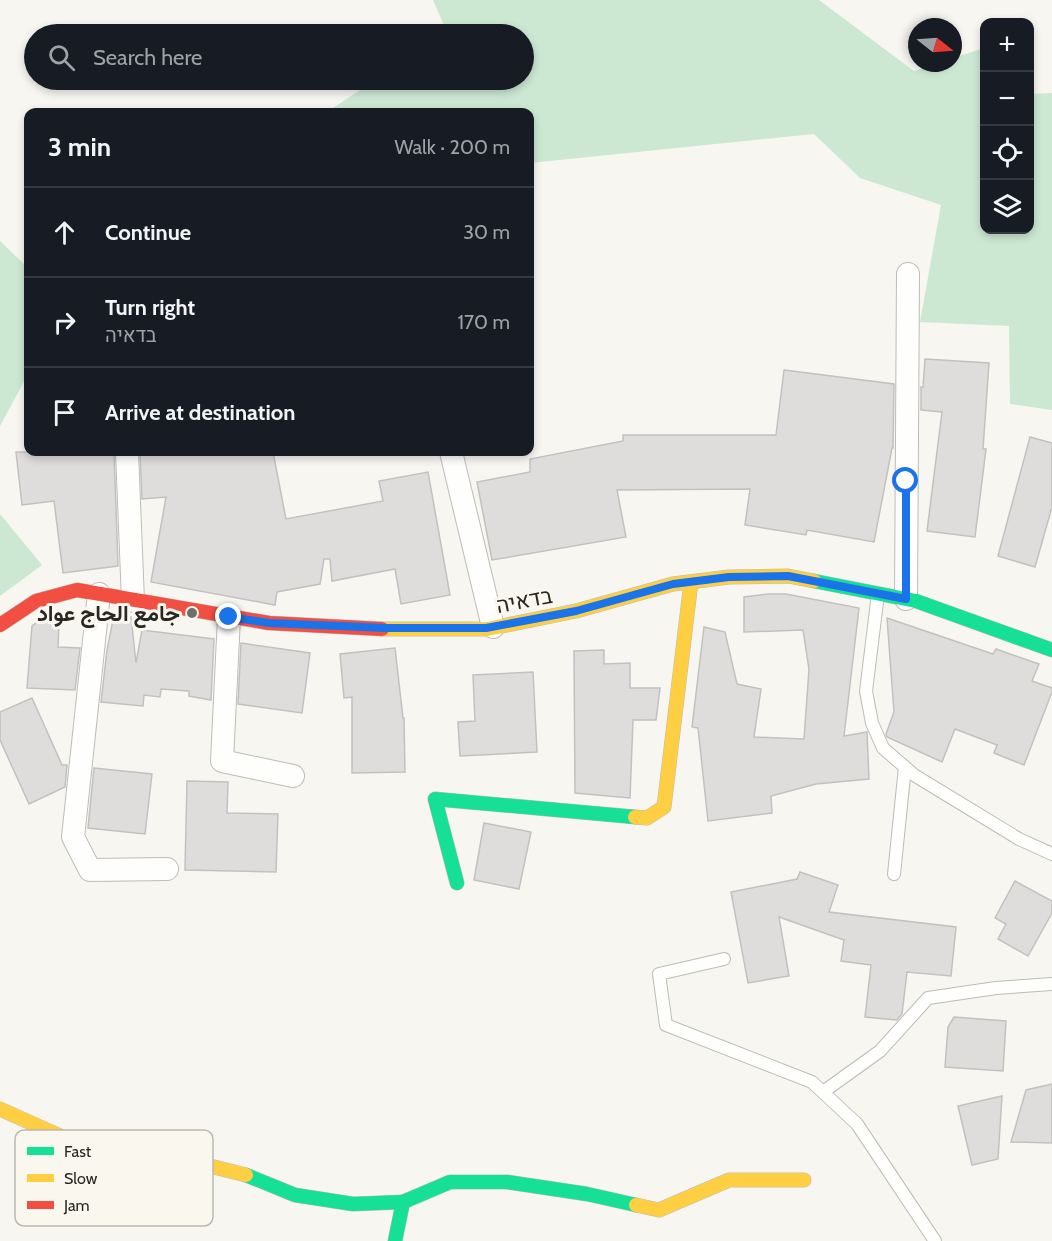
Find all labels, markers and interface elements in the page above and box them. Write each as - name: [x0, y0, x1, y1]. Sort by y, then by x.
- north arrow: [908, 18, 962, 72]
- map controls: [980, 18, 1034, 234]
- button: +: [980, 18, 1034, 72]
- search box: [24, 24, 534, 90]
- icon: search: [45, 41, 78, 74]
- text: Search here: [93, 44, 202, 71]
- button: −: [980, 72, 1034, 126]
- button: locate: [980, 126, 1034, 180]
- text: 3 min: [48, 131, 111, 163]
- text: Walk · 200 m: [394, 135, 510, 159]
- button: layers: [980, 180, 1034, 234]
- icon: ahead: [48, 216, 81, 249]
- text: Continue: [105, 219, 191, 246]
- text: 30 m: [463, 220, 510, 244]
- text: Turn right: [105, 294, 195, 321]
- icon: right: [48, 306, 81, 339]
- text: 170 m: [458, 310, 510, 334]
- text: בדאיה: [105, 323, 157, 347]
- icon: arrive: [48, 396, 81, 429]
- text: Arrive at destination: [105, 399, 295, 426]
- route start: [892, 467, 918, 493]
- street label: בדאיה: [494, 582, 555, 619]
- place label: جامع الحاج عواد: [37, 600, 180, 628]
- route end: [215, 603, 241, 629]
- marker: جامع الحاج عواد: [185, 606, 199, 620]
- legend: [15, 1130, 213, 1226]
- text: Fast: [64, 1142, 92, 1161]
- text: Slow: [64, 1169, 98, 1188]
- text: Jam: [63, 1196, 90, 1215]

